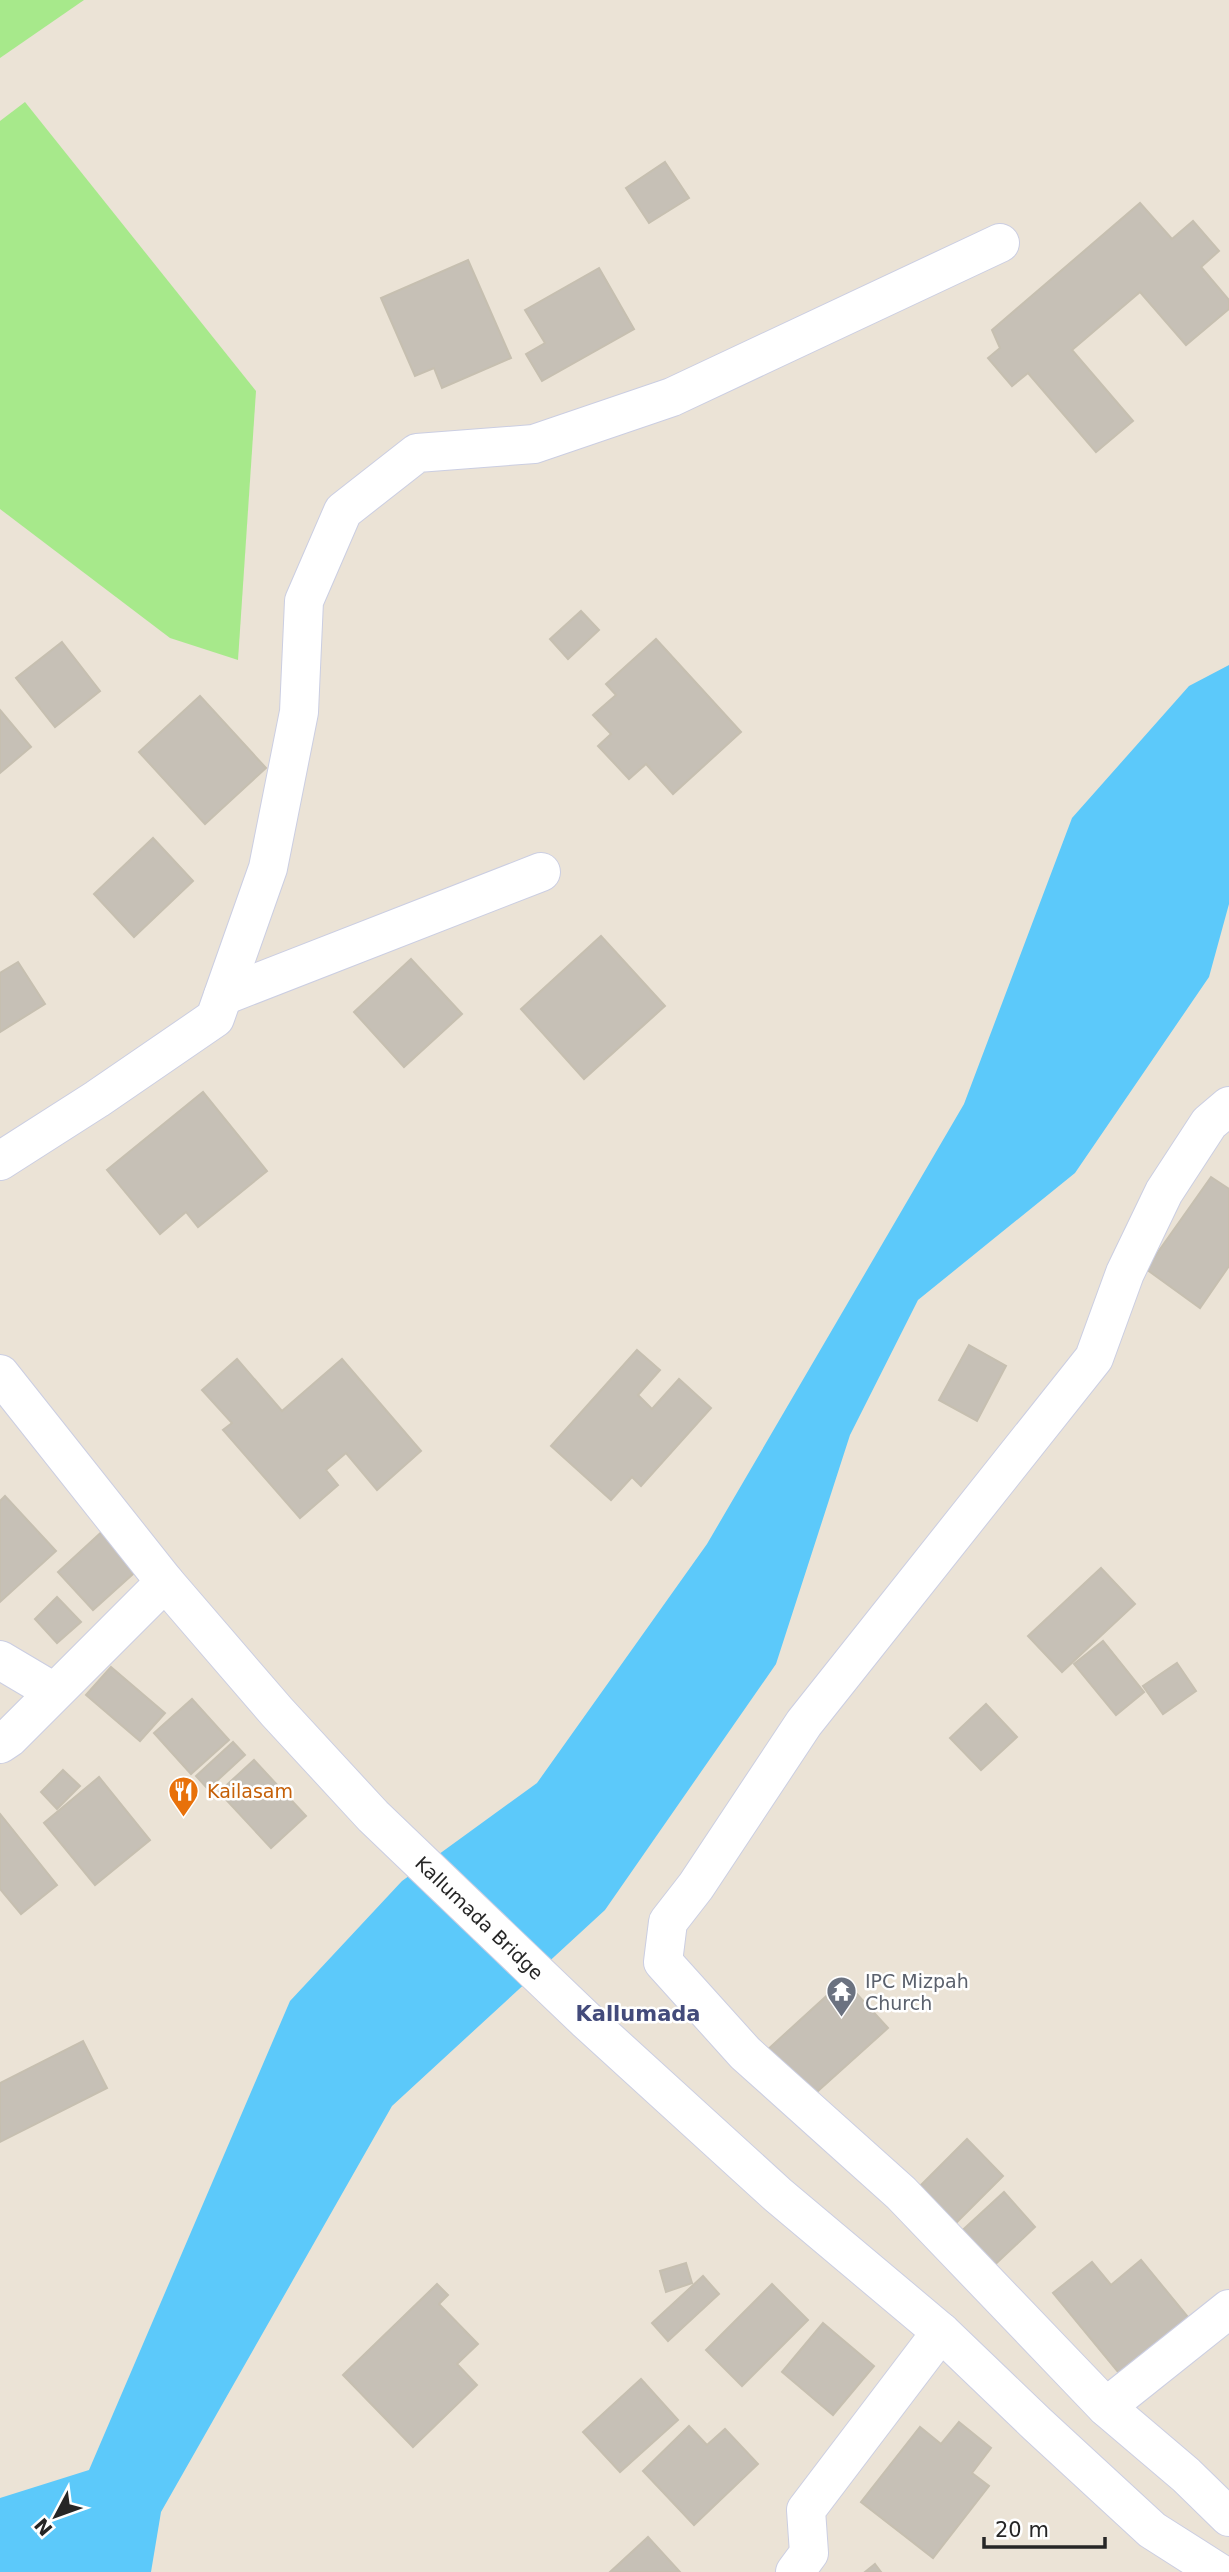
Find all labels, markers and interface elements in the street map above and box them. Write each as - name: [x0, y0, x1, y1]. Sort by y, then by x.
- restaurant icon: Kailasam: [167, 1774, 201, 1818]
- place label: Kailasam: [207, 1780, 293, 1802]
- street label: Kallumada Bridge: [411, 1852, 548, 1984]
- place label: IPC Mizpah Church: [865, 1970, 969, 2014]
- temple icon: IPC Mizpah Church: [825, 1975, 859, 2019]
- district label: Kallumada: [575, 2002, 701, 2026]
- north arrow: [21, 2481, 91, 2551]
- scale bar: [984, 2506, 1105, 2550]
- text: N: [30, 2514, 57, 2540]
- text: 20 m: [995, 2518, 1049, 2542]

